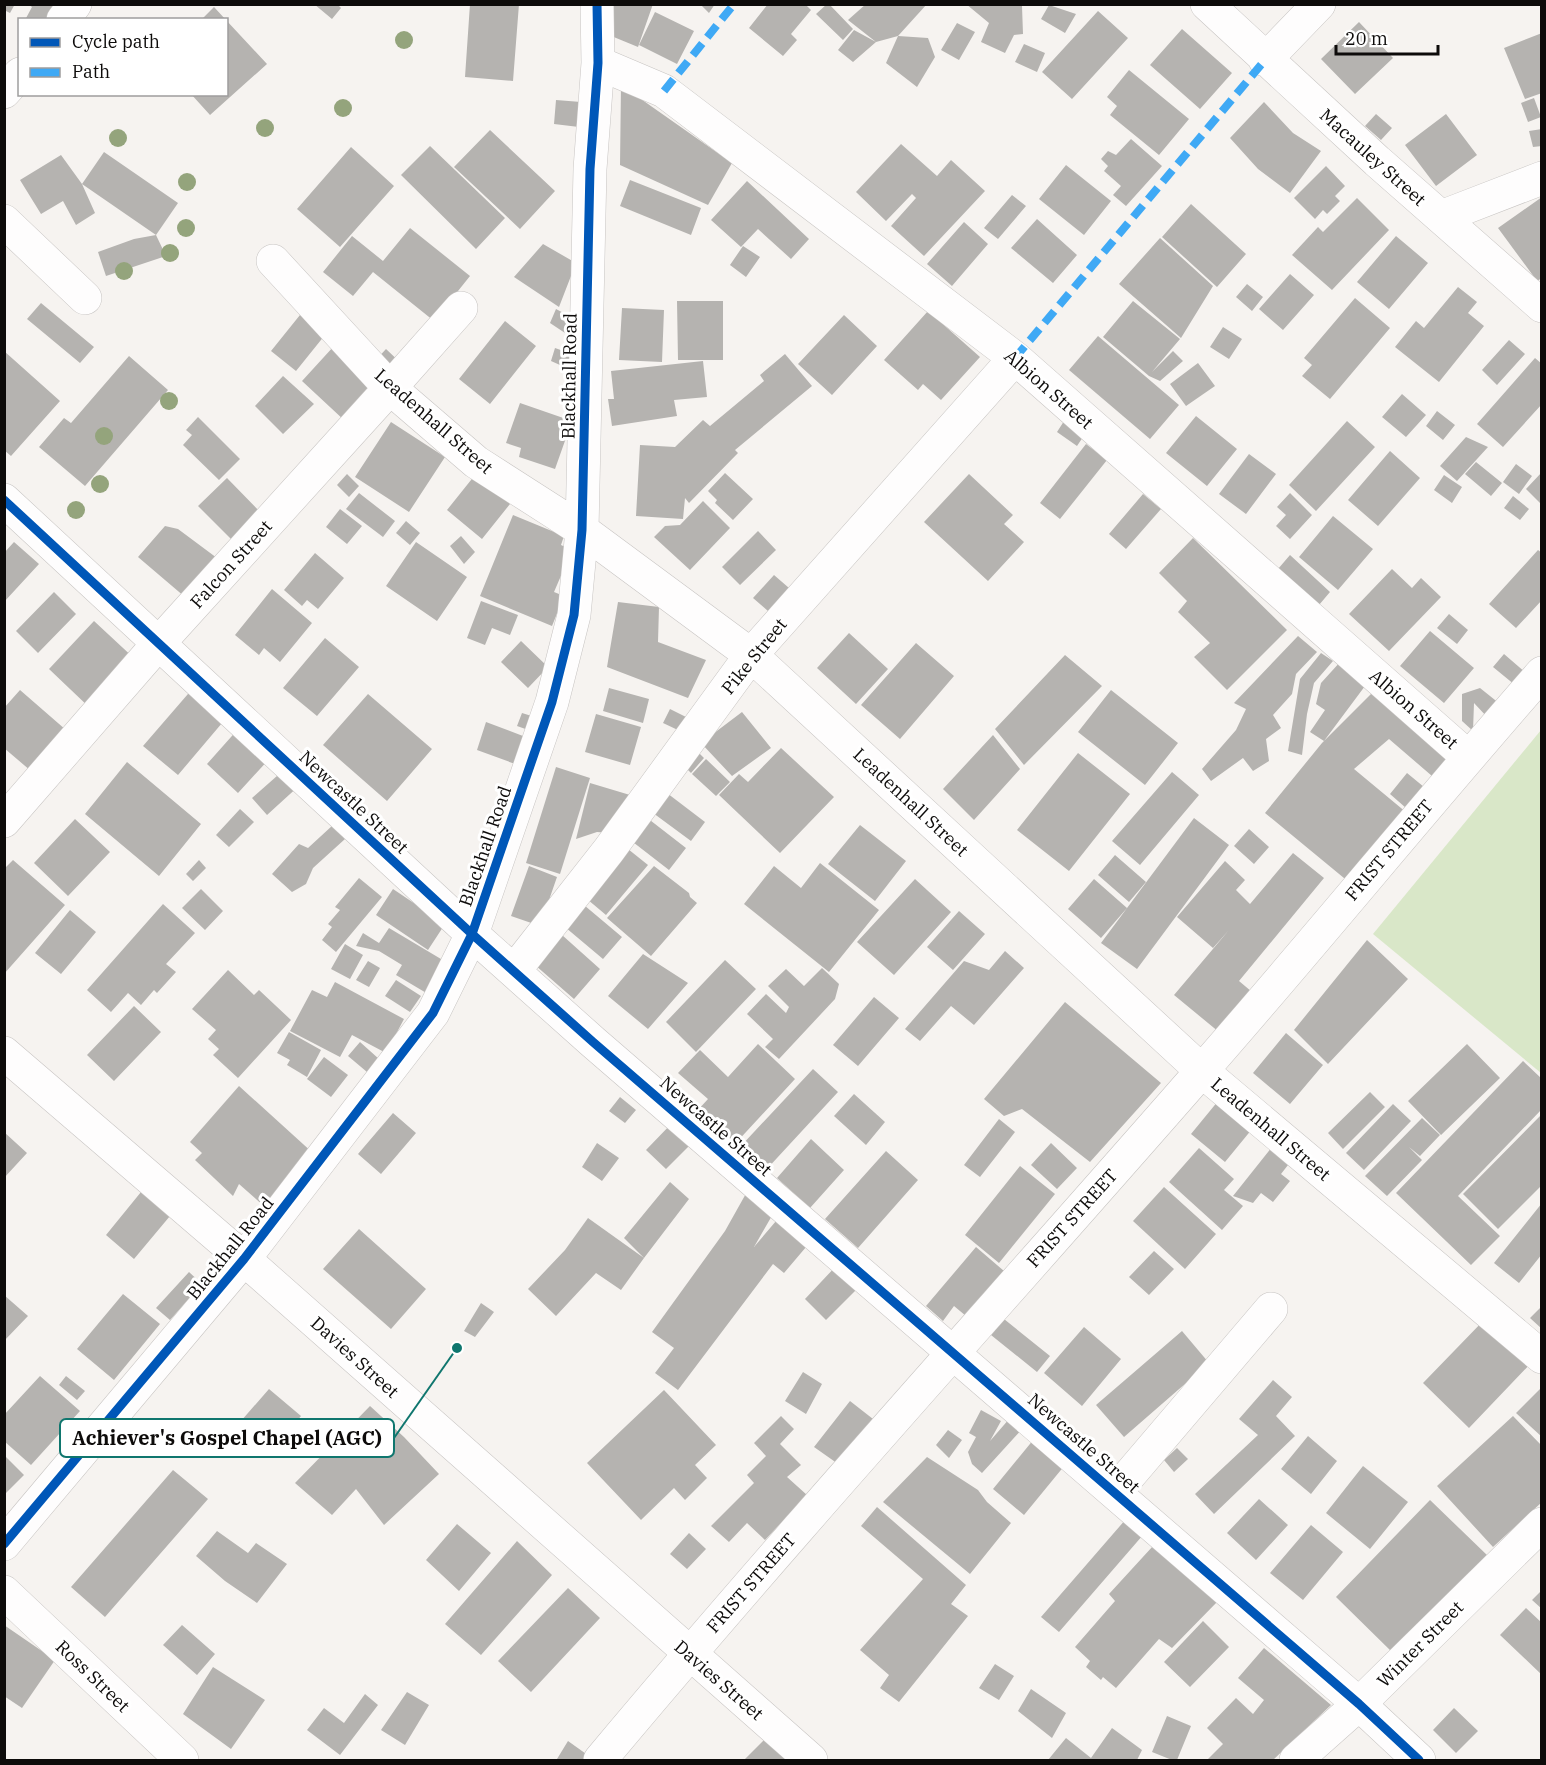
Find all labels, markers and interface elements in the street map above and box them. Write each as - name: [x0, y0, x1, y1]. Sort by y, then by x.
- legend: [18, 18, 228, 96]
- scale bar: [1336, 18, 1438, 56]
- text: 20 m: [1345, 27, 1388, 50]
- text: Cycle path: [72, 30, 160, 53]
- text: Path: [72, 60, 110, 83]
- street label: Macauley Street: [1315, 103, 1431, 211]
- street label: Blackhall Road: [556, 313, 582, 439]
- street label: Albion Street: [1000, 344, 1098, 434]
- street label: Leadenhall Street: [370, 363, 498, 479]
- street label: Falcon Street: [185, 515, 277, 613]
- street label: Pike Street: [716, 613, 792, 699]
- street label: Albion Street: [1365, 664, 1463, 754]
- street label: Leadenhall Street: [849, 743, 973, 861]
- street label: Newcastle Street: [294, 745, 414, 859]
- street label: Blackhall Road: [454, 783, 516, 909]
- street label: FRIST STREET: [1340, 795, 1438, 905]
- street label: Newcastle Street: [655, 1071, 777, 1181]
- street label: Leadenhall Street: [1207, 1072, 1335, 1186]
- street label: FRIST STREET: [1022, 1164, 1122, 1272]
- street label: Blackhall Road: [181, 1192, 279, 1304]
- street label: Davies Street: [306, 1311, 404, 1403]
- street label: Newcastle Street: [1023, 1388, 1145, 1498]
- callout: Achiever's Gospel Chapel (AGC): [60, 1419, 394, 1457]
- text: Achiever's Gospel Chapel (AGC): [72, 1424, 382, 1451]
- street label: FRIST STREET: [701, 1528, 801, 1638]
- street label: Winter Street: [1372, 1596, 1468, 1692]
- street label: Ross Street: [51, 1635, 135, 1717]
- street label: Davies Street: [670, 1635, 768, 1725]

